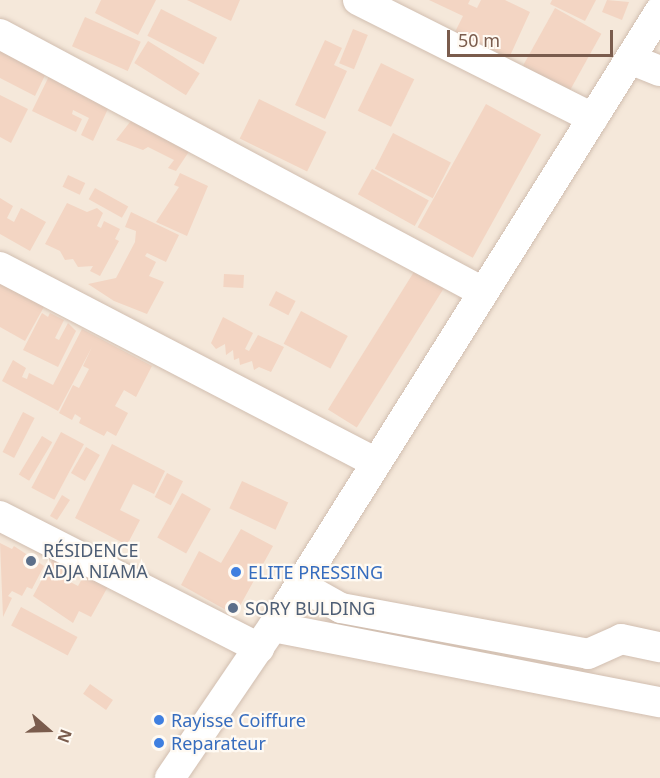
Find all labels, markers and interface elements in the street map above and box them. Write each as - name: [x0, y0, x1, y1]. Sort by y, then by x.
- scale bar: [450, 18, 616, 56]
- text: 50 m: [458, 28, 500, 52]
- place label: RÉSIDENCE ADJA NIAMA: [43, 540, 148, 582]
- marker: RÉSIDENCE ADJA NIAMA: [24, 554, 38, 568]
- place label: ELITE PRESSING: [248, 561, 383, 583]
- marker: ELITE PRESSING: [229, 565, 243, 579]
- place label: SORY BULDING: [245, 597, 375, 619]
- marker: SORY BULDING: [226, 601, 240, 615]
- north arrow: [18, 700, 78, 760]
- place label: Rayisse Coiffure: [171, 709, 306, 731]
- marker: Rayisse Coiffure: [152, 713, 166, 727]
- text: N: [52, 726, 77, 746]
- place label: Reparateur: [171, 732, 266, 754]
- marker: Reparateur: [152, 736, 166, 750]

